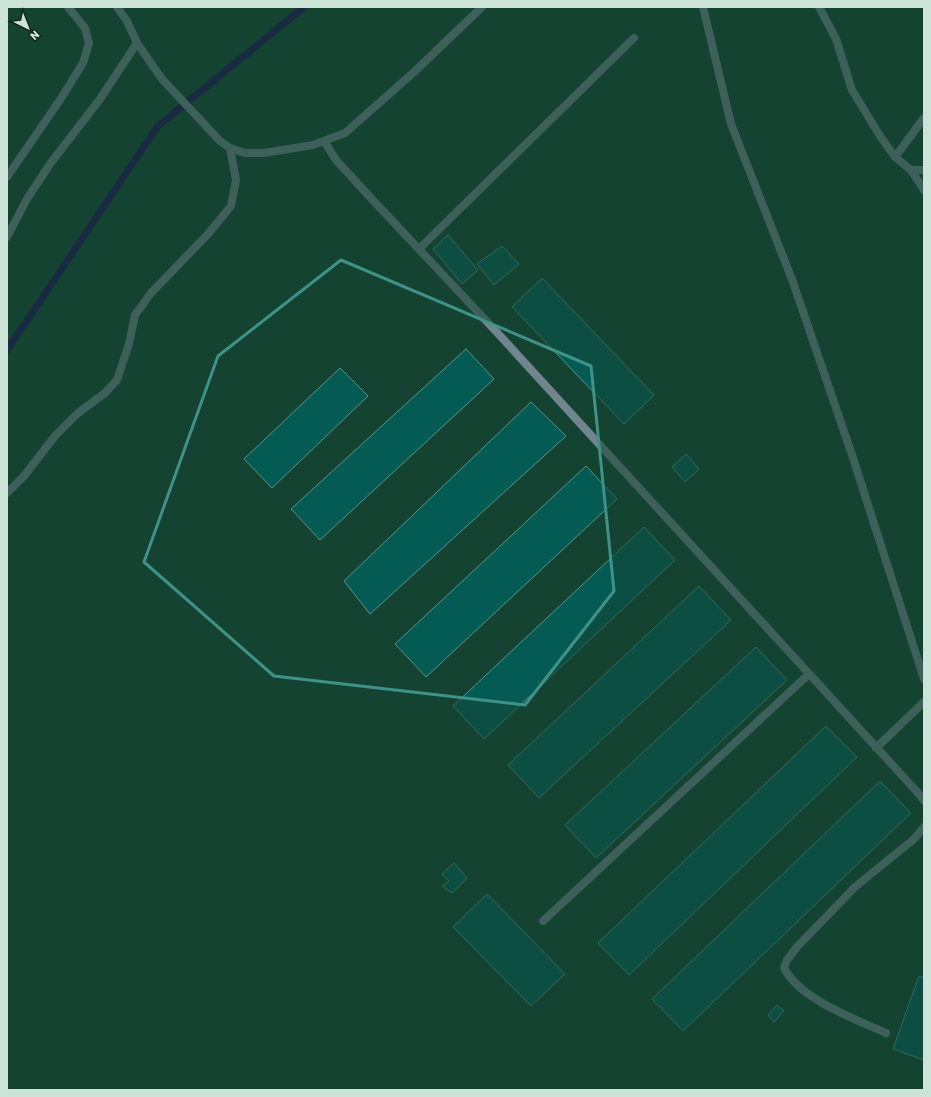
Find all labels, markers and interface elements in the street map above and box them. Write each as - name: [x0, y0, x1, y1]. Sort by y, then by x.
- north arrow: [8, 8, 48, 48]
- text: N: [27, 27, 42, 42]

